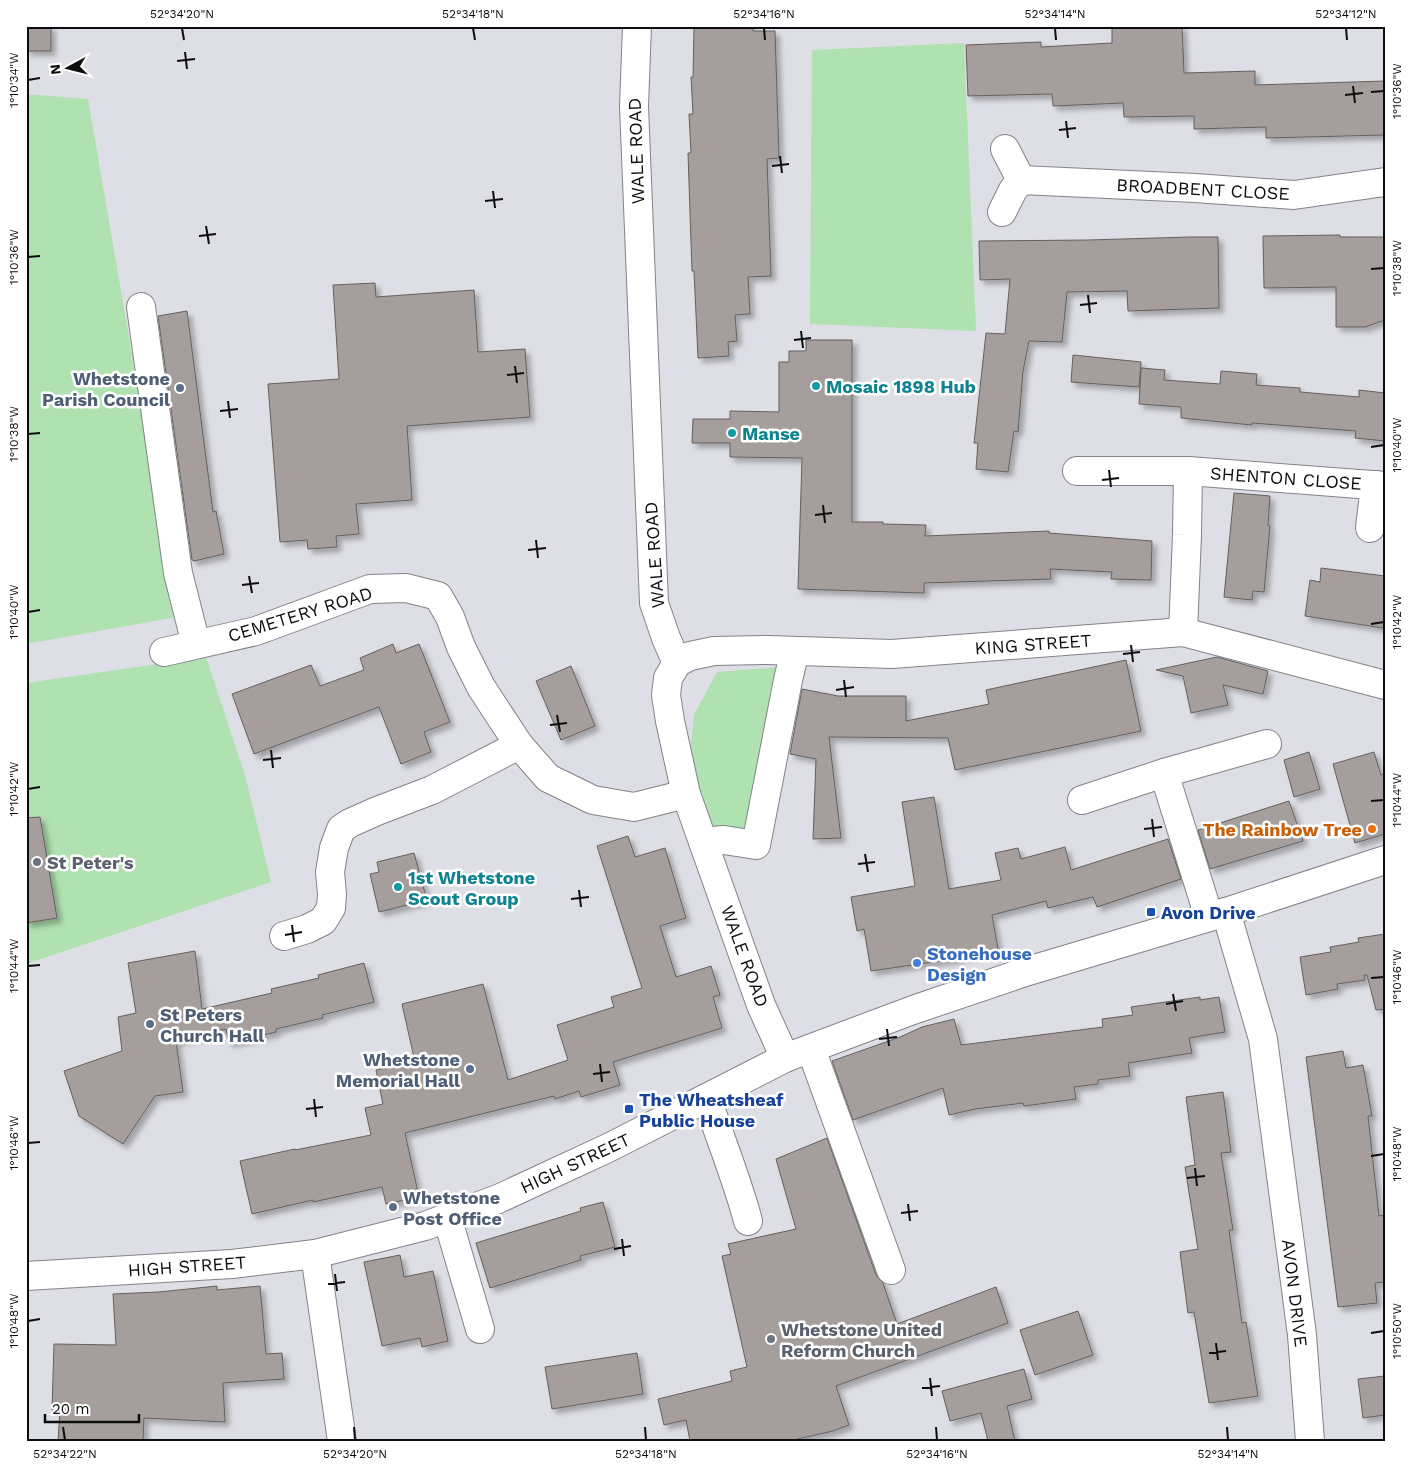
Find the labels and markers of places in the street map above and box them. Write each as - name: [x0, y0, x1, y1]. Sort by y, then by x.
- place label: Whetstone Parish Council: [42, 368, 170, 410]
- place label: Mosaic 1898 Hub: [826, 376, 976, 397]
- marker: Mosaic 1898 Hub: [810, 380, 822, 392]
- marker: Whetstone Parish Council: [174, 382, 186, 394]
- place label: Manse: [742, 423, 800, 444]
- marker: Manse: [726, 427, 738, 439]
- place label: The Rainbow Tree: [1203, 819, 1362, 840]
- marker: The Rainbow Tree: [1366, 823, 1378, 835]
- place label: St Peter's: [47, 852, 134, 873]
- marker: St Peter's: [31, 856, 43, 868]
- place label: 1st Whetstone Scout Group: [408, 867, 535, 909]
- marker: 1st Whetstone Scout Group: [392, 881, 404, 893]
- place label: Avon Drive: [1161, 902, 1256, 923]
- marker: Avon Drive: [1145, 906, 1157, 918]
- place label: Stonehouse Design: [927, 943, 1032, 985]
- marker: Stonehouse Design: [911, 957, 923, 969]
- place label: St Peters Church Hall: [160, 1004, 264, 1046]
- marker: St Peters Church Hall: [144, 1018, 156, 1030]
- place label: Whetstone Memorial Hall: [336, 1049, 460, 1091]
- marker: Whetstone Memorial Hall: [464, 1063, 476, 1075]
- place label: The Wheatsheaf Public House: [639, 1089, 784, 1131]
- marker: The Wheatsheaf Public House: [623, 1103, 635, 1115]
- place label: Whetstone Post Office: [403, 1187, 502, 1229]
- marker: Whetstone Post Office: [387, 1201, 399, 1213]
- place label: Whetstone United Reform Church: [781, 1319, 942, 1361]
- marker: Whetstone United Reform Church: [765, 1333, 777, 1345]

